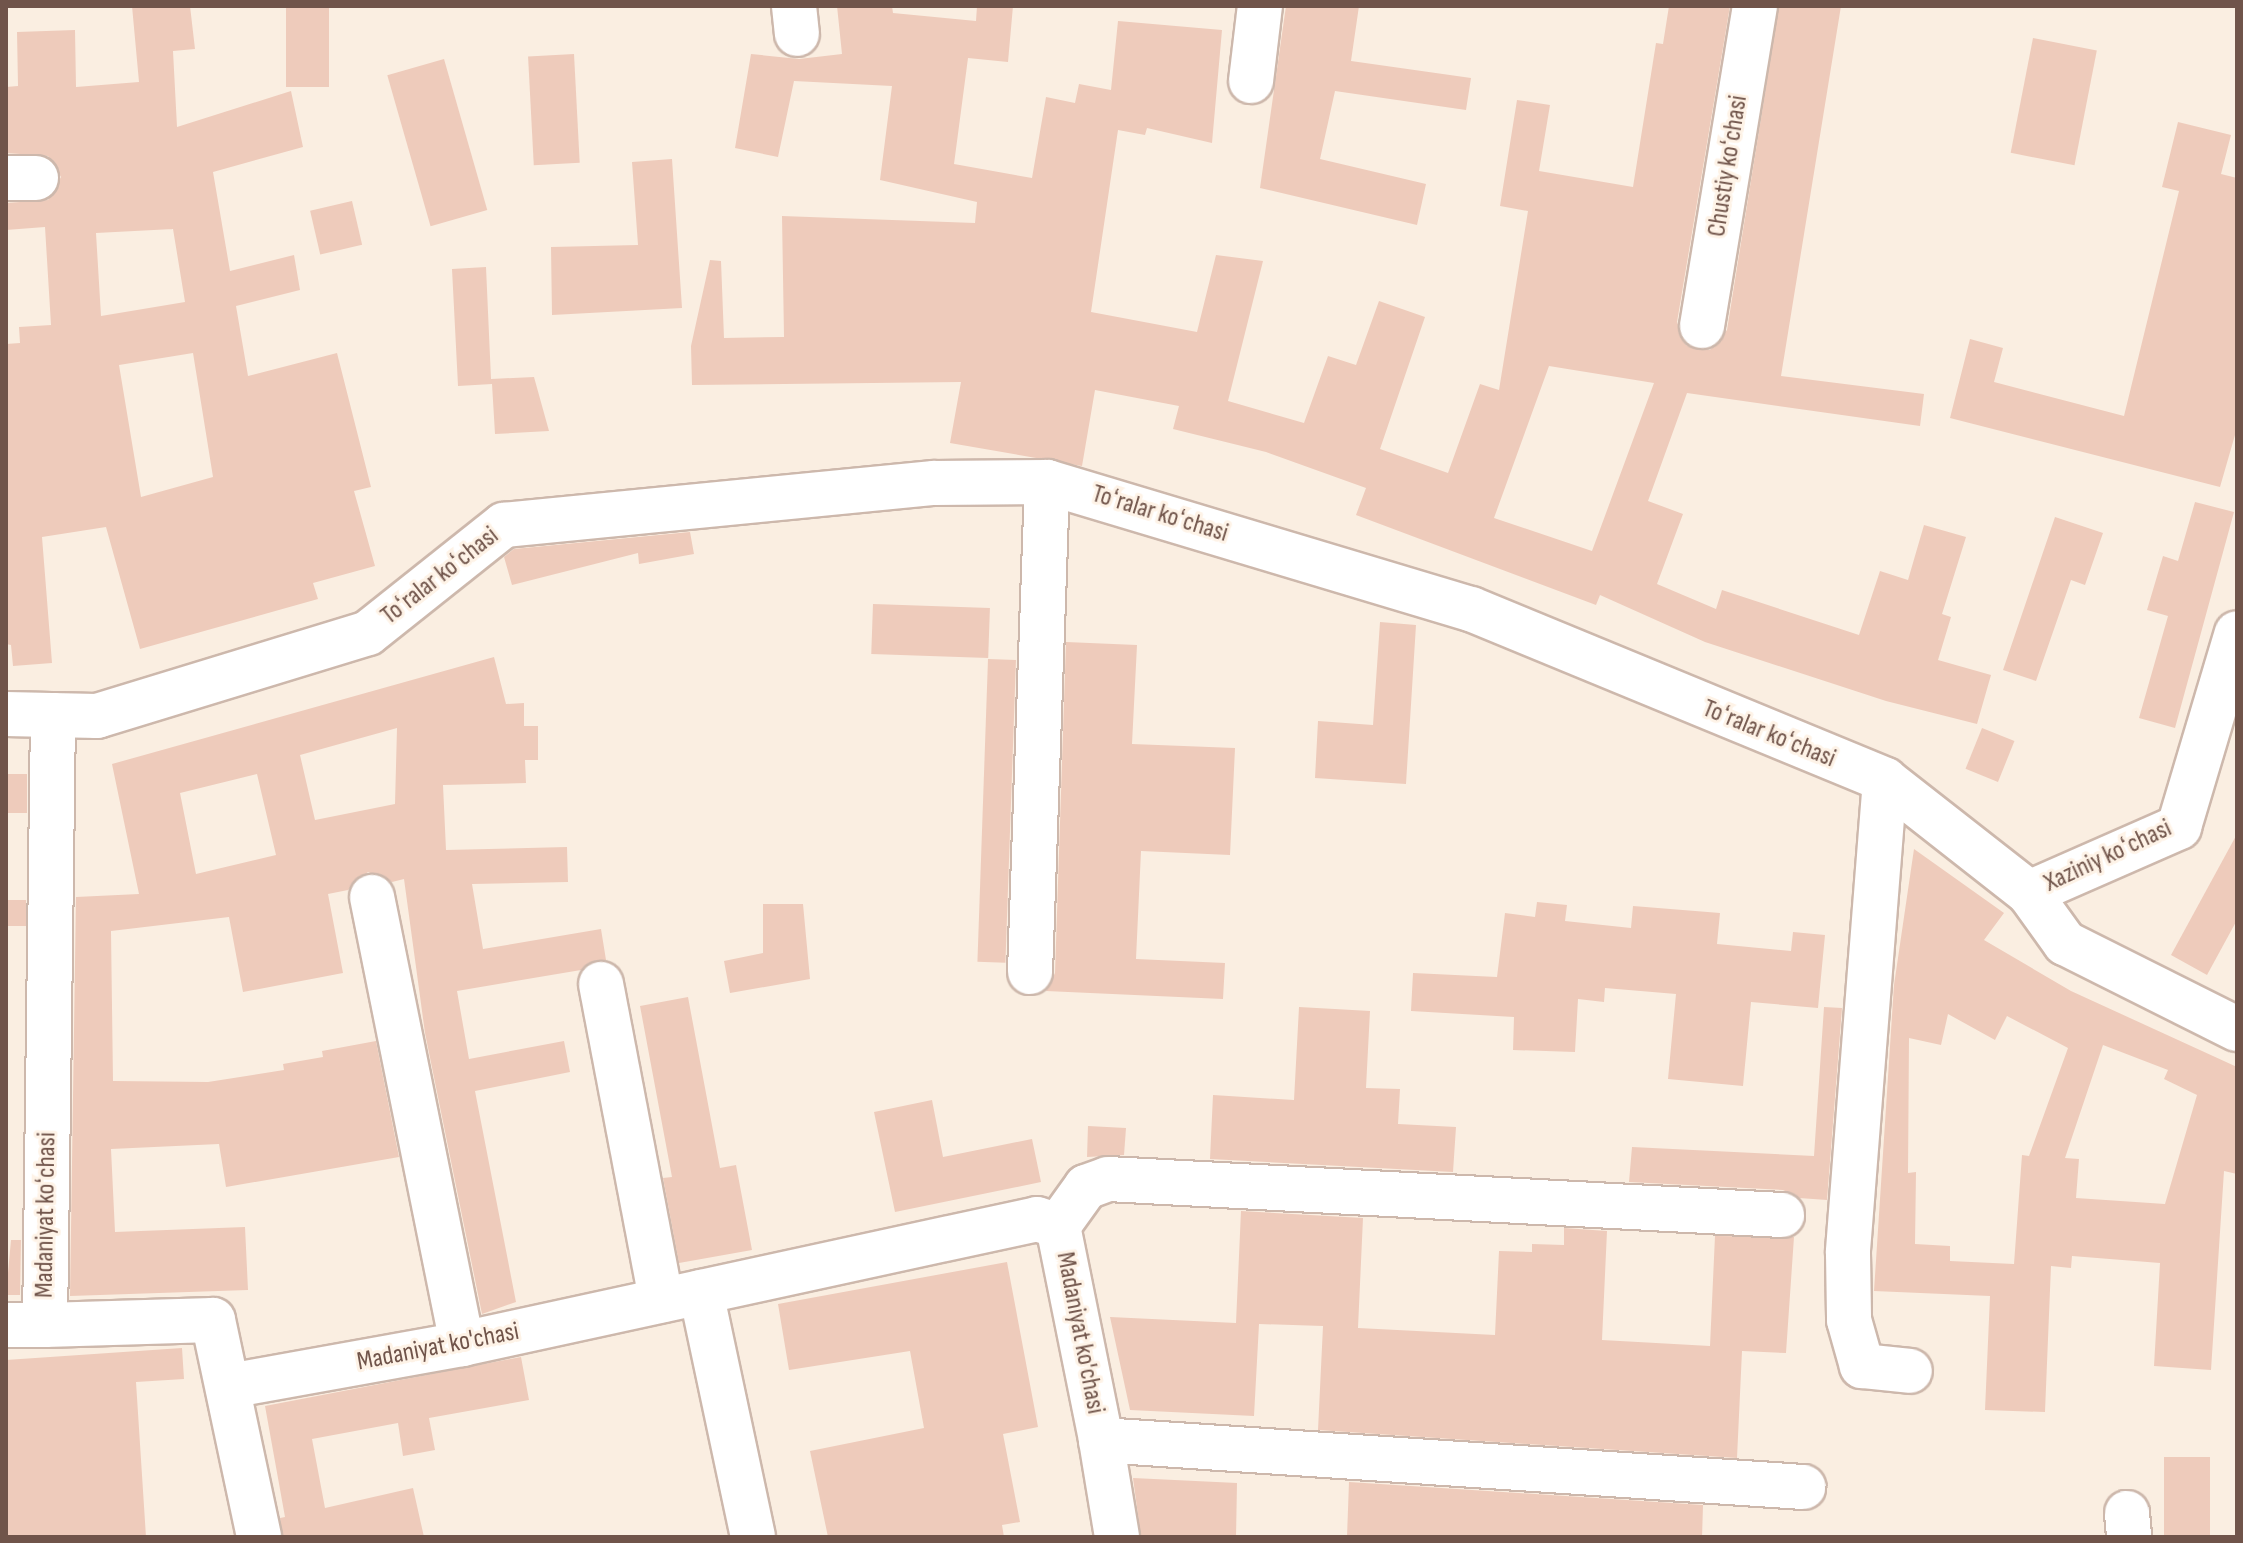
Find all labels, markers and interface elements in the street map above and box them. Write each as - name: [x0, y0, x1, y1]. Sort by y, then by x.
- street label: Chustiy koʻchasi: [1701, 93, 1755, 239]
- street label: Toʻralar koʻchasi: [1088, 479, 1232, 549]
- street label: Toʻralar koʻchasi: [375, 520, 505, 632]
- street label: Toʻralar koʻchasi: [1698, 693, 1840, 775]
- street label: Xaziniy koʻchasi: [2039, 813, 2177, 899]
- street label: Madaniyat koʻchasi: [29, 1132, 63, 1298]
- street label: Madaniyat ko'chasi: [1049, 1249, 1111, 1417]
- street label: Madaniyat ko'chasi: [354, 1316, 522, 1378]

